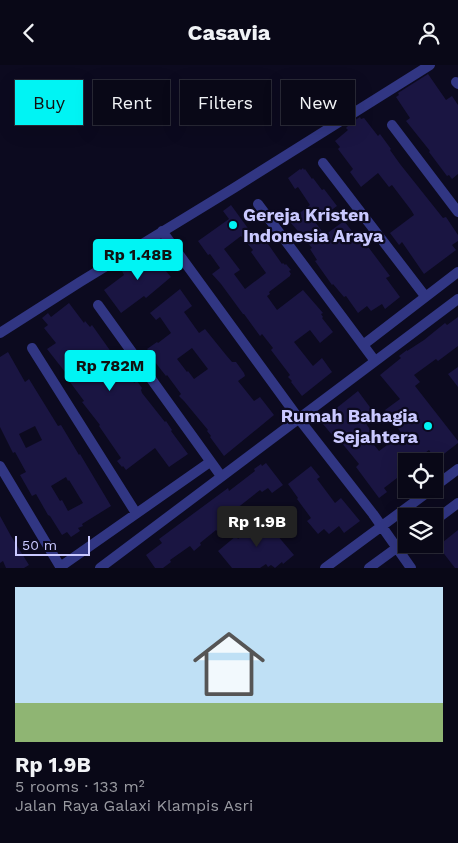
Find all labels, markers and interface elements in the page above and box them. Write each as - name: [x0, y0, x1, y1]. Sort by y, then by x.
- icon: back: [15, 19, 43, 47]
- icon: person: [415, 19, 443, 47]
- text: Casavia: [187, 20, 271, 45]
- chip: Buy: [15, 80, 83, 125]
- chip: Rent: [93, 80, 170, 125]
- chip: Filters: [180, 80, 271, 125]
- chip: New: [281, 80, 355, 125]
- place label: Gereja Kristen Indonesia Araya: [243, 204, 384, 246]
- marker: Gereja Kristen Indonesia Araya: [227, 219, 239, 231]
- pin: Rp 1.48B: [86, 239, 190, 281]
- text: Rp 1.48B: [104, 245, 172, 264]
- pin: Rp 782M: [64, 349, 156, 392]
- text: Rp 782M: [76, 356, 144, 375]
- place label: Rumah Bahagia Sejahtera: [281, 405, 419, 447]
- marker: Rumah Bahagia Sejahtera: [422, 420, 434, 432]
- map controls: [398, 453, 443, 553]
- button: locate: [398, 453, 443, 498]
- pin: Rp 1.9B: [211, 505, 303, 548]
- button: layers: [398, 508, 443, 553]
- text: Rp 1.9B: [228, 512, 286, 531]
- scale bar: [15, 533, 90, 556]
- text: 50 m: [22, 537, 57, 553]
- icon: home: [184, 619, 274, 709]
- text: Rp 1.9B: [15, 752, 91, 777]
- text: 5 rooms · 133 m²: [15, 777, 145, 796]
- text: Jalan Raya Galaxi Klampis Asri: [15, 796, 253, 815]

